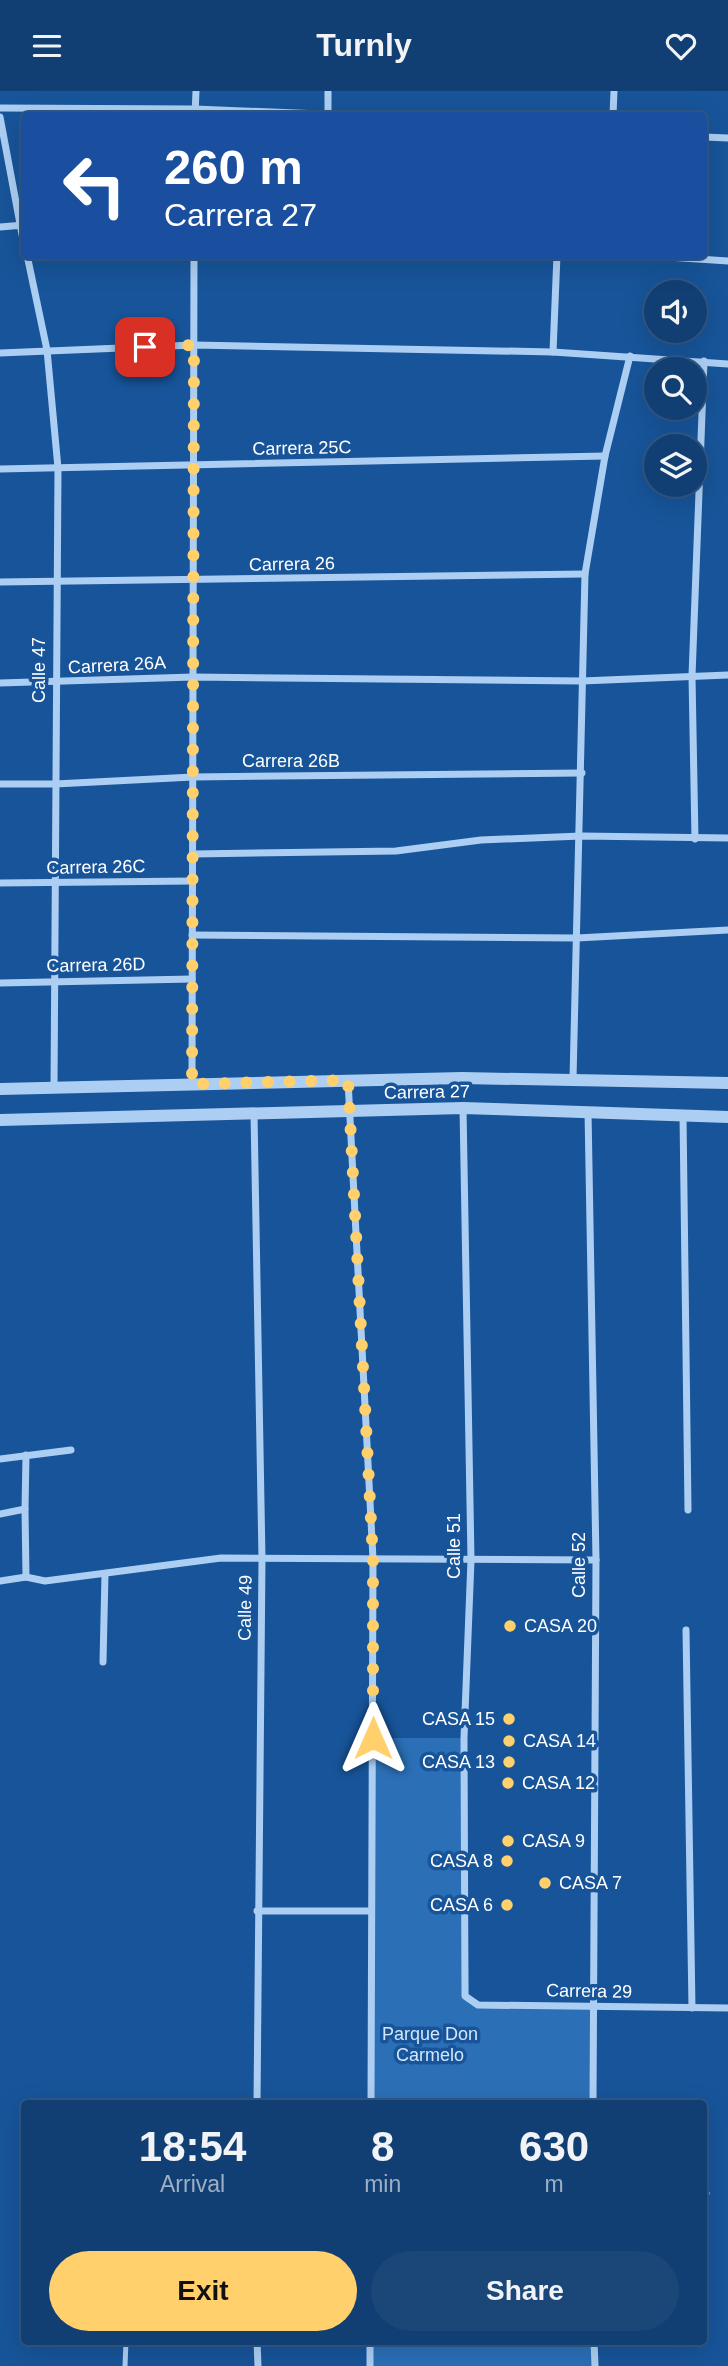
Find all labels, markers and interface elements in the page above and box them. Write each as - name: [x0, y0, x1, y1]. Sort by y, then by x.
- icon: menu: [28, 27, 66, 65]
- text: Turnly: [316, 27, 412, 63]
- icon: heart: [662, 27, 700, 65]
- icon: left: [49, 140, 140, 231]
- text: 260 m: [164, 140, 303, 194]
- text: Carrera 27: [164, 197, 317, 233]
- map controls: [644, 280, 707, 497]
- button: sound: [644, 280, 707, 343]
- pin: [115, 317, 175, 377]
- icon: arrive: [126, 328, 164, 366]
- button: search: [644, 357, 707, 420]
- button: layers: [644, 434, 707, 497]
- street label: Carrera 25C: [252, 437, 352, 459]
- street label: Carrera 26: [249, 553, 335, 575]
- street label: Calle 47: [29, 637, 49, 703]
- street label: Carrera 26A: [68, 652, 166, 678]
- street label: Carrera 26B: [242, 751, 340, 771]
- street label: Carrera 26C: [46, 856, 146, 878]
- street label: Carrera 26D: [46, 954, 146, 976]
- street label: Carrera 27: [384, 1081, 470, 1103]
- street label: Calle 51: [444, 1513, 464, 1579]
- street label: Calle 52: [569, 1532, 589, 1598]
- street label: Calle 49: [234, 1575, 256, 1641]
- place label: CASA 20: [524, 1616, 597, 1636]
- marker: CASA 20: [502, 1618, 518, 1634]
- position arrow: [336, 1701, 410, 1775]
- place label: CASA 15: [422, 1709, 495, 1729]
- marker: CASA 15: [501, 1711, 517, 1727]
- place label: CASA 14: [523, 1731, 596, 1751]
- marker: CASA 14: [501, 1733, 517, 1749]
- place label: CASA 13: [422, 1752, 495, 1772]
- marker: CASA 13: [501, 1754, 517, 1770]
- place label: CASA 12: [522, 1773, 595, 1793]
- marker: CASA 12: [500, 1775, 516, 1791]
- place label: CASA 9: [522, 1831, 585, 1851]
- marker: CASA 9: [500, 1833, 516, 1849]
- place label: CASA 8: [430, 1851, 493, 1871]
- marker: CASA 8: [499, 1853, 515, 1869]
- place label: CASA 7: [559, 1873, 622, 1893]
- marker: CASA 7: [537, 1875, 553, 1891]
- place label: CASA 6: [430, 1895, 493, 1915]
- marker: CASA 6: [499, 1897, 515, 1913]
- street label: Carrera 29: [546, 1980, 632, 2002]
- park label: Parque Don Carmelo: [382, 2024, 478, 2065]
- text: 18:54: [139, 2123, 246, 2170]
- text: 8: [371, 2123, 394, 2170]
- text: 630: [519, 2123, 589, 2170]
- text: Arrival: [160, 2171, 225, 2197]
- text: min: [364, 2171, 401, 2197]
- text: m: [545, 2171, 564, 2197]
- button: Exit: [49, 2251, 357, 2331]
- button: Share: [371, 2251, 679, 2331]

